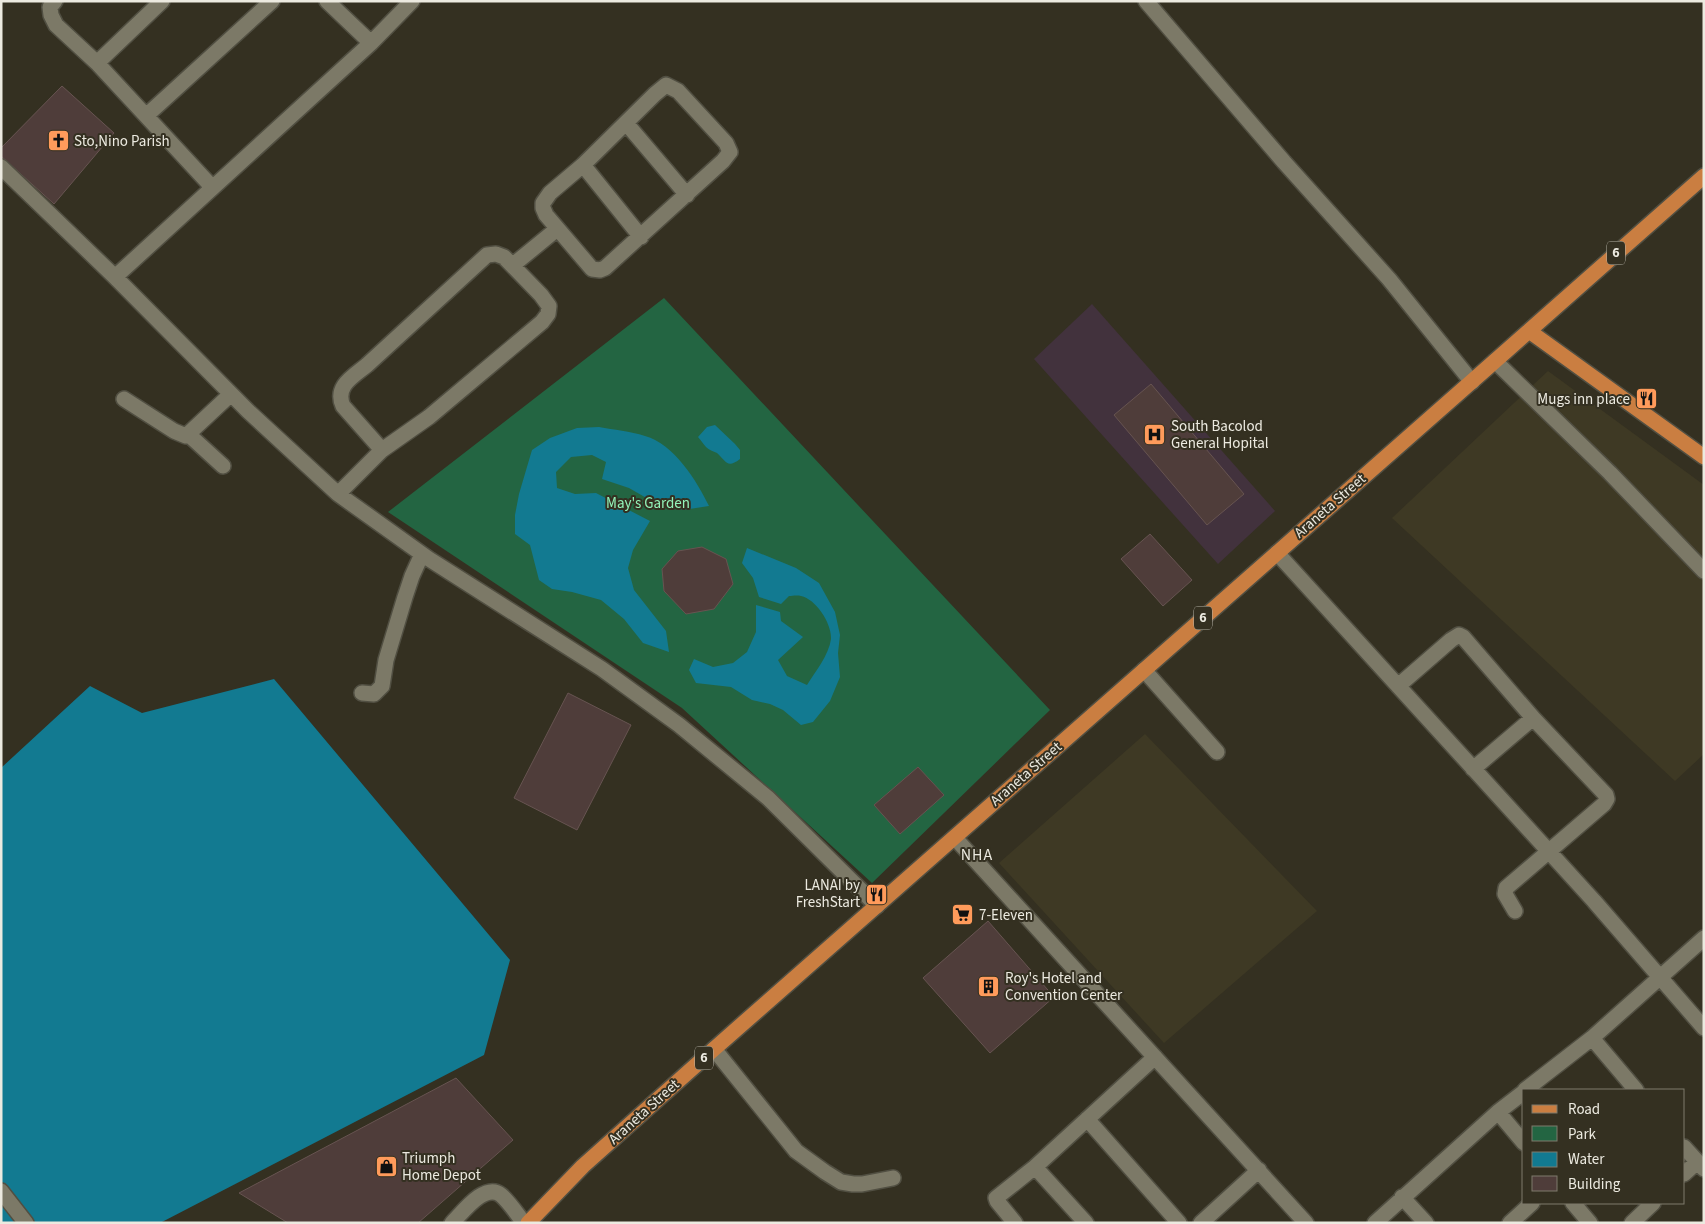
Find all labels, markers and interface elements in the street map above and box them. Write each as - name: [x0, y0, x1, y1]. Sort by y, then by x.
- church icon: Sto,Nino Parish: [46, 129, 70, 153]
- place label: Sto,Nino Parish: [74, 131, 170, 152]
- road number: 6: [1607, 242, 1625, 264]
- restaurant icon: Mugs inn place: [1634, 387, 1658, 411]
- place label: Mugs inn place: [1537, 389, 1630, 410]
- place label: South Bacolod General Hopital: [1171, 416, 1269, 454]
- hospital icon: South Bacolod General Hopital: [1143, 423, 1167, 447]
- street label: Araneta Street: [1290, 469, 1370, 543]
- park label: May's Garden: [606, 493, 690, 514]
- road number: 6: [1194, 606, 1212, 630]
- street label: Araneta Street: [986, 737, 1066, 811]
- district label: NHA: [961, 844, 993, 866]
- place label: LANAI by FreshStart: [796, 875, 860, 913]
- restaurant icon: LANAI by FreshStart: [864, 882, 888, 906]
- supermarket icon: 7-Eleven: [951, 903, 975, 927]
- place label: 7-Eleven: [979, 905, 1033, 926]
- place label: Roy's Hotel and Convention Center: [1005, 968, 1123, 1006]
- building icon: Roy's Hotel and Convention Center: [977, 975, 1001, 999]
- road number: 6: [695, 1046, 713, 1070]
- street label: Araneta Street: [604, 1074, 684, 1150]
- legend: [1522, 1089, 1685, 1204]
- text: Road: [1568, 1099, 1600, 1120]
- text: Park: [1568, 1124, 1597, 1145]
- place label: Triumph Home Depot: [402, 1148, 481, 1186]
- text: Water: [1568, 1149, 1605, 1170]
- shop icon: Triumph Home Depot: [374, 1155, 398, 1179]
- text: Building: [1568, 1174, 1621, 1195]

